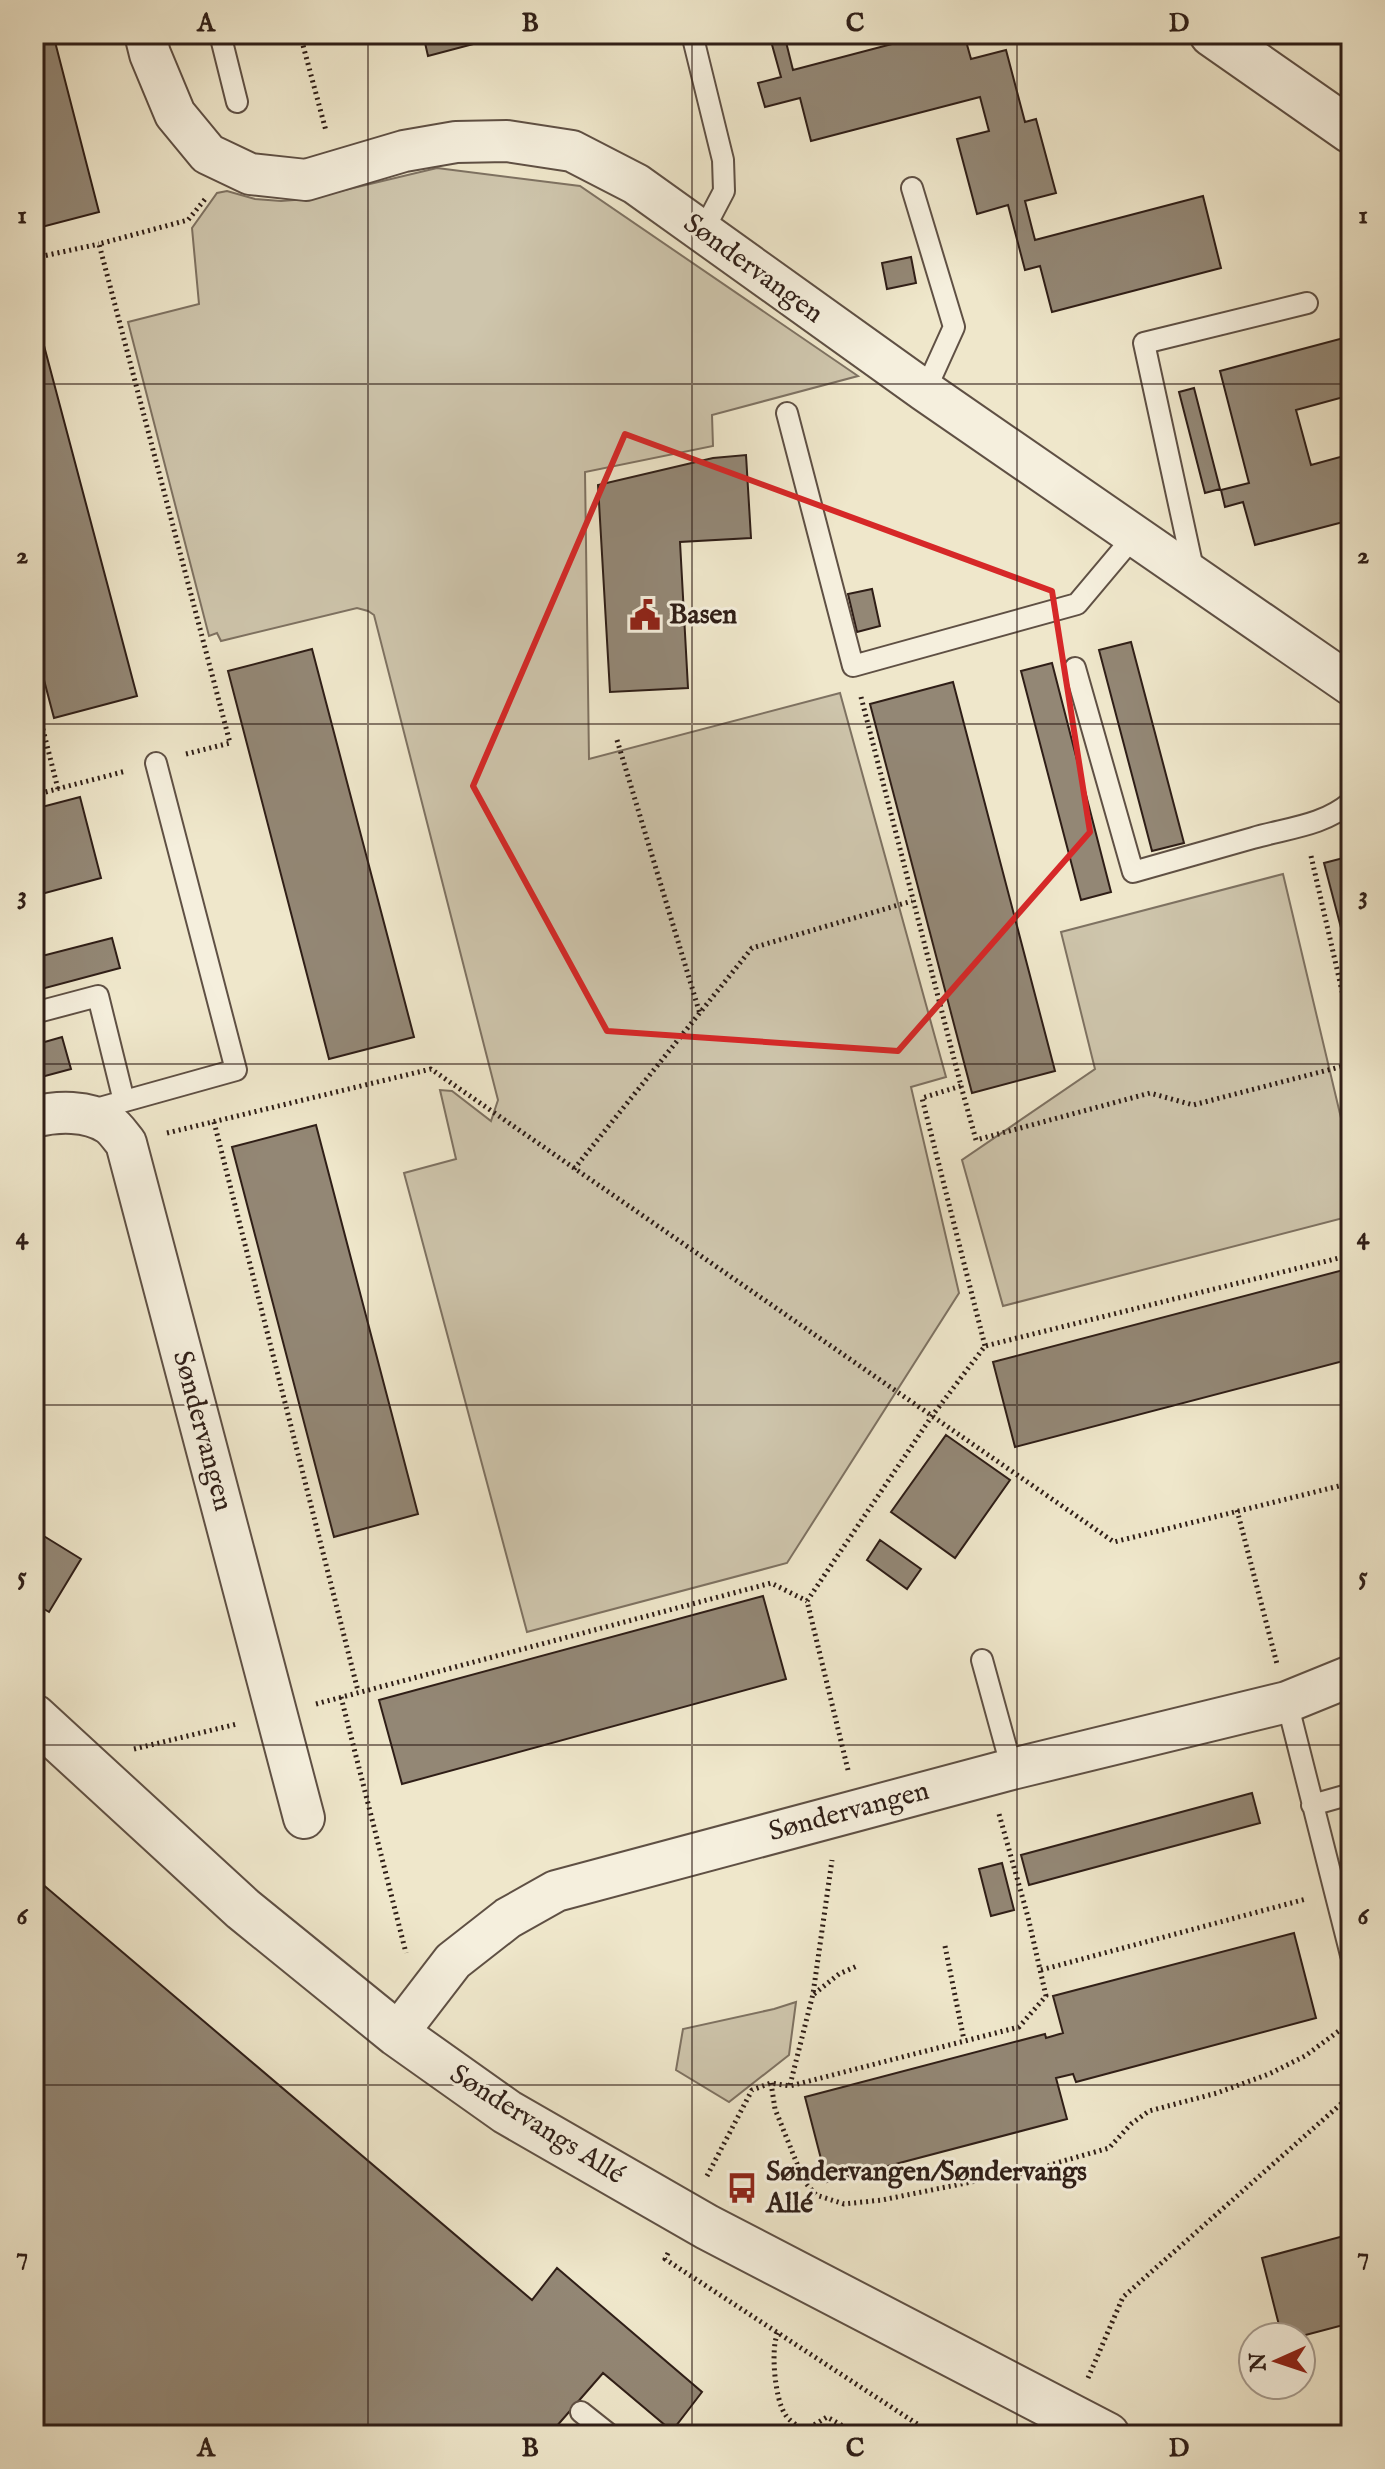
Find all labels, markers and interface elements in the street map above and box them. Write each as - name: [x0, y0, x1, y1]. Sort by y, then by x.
- text: A: [196, 7, 216, 40]
- text: B: [521, 7, 539, 40]
- text: C: [846, 7, 865, 40]
- text: D: [1169, 7, 1190, 40]
- text: 1: [17, 199, 27, 232]
- text: 1: [1358, 199, 1368, 232]
- street label: Søndervangen: [676, 206, 830, 332]
- text: 2: [16, 539, 28, 572]
- text: 2: [1357, 539, 1369, 572]
- public building icon: Basen: [628, 598, 662, 632]
- place label: Basen: [669, 598, 737, 633]
- text: 3: [17, 879, 27, 912]
- text: 3: [1358, 879, 1368, 912]
- text: 4: [16, 1220, 30, 1253]
- text: 4: [1357, 1220, 1371, 1253]
- street label: Søndervangen: [164, 1347, 240, 1515]
- text: 5: [17, 1560, 27, 1593]
- text: 5: [1358, 1560, 1368, 1593]
- street label: Søndervangen: [765, 1774, 933, 1850]
- text: 6: [17, 1900, 29, 1933]
- text: 6: [1358, 1900, 1370, 1933]
- street label: Søndervangs Allé: [443, 2057, 631, 2193]
- place label: Søndervangen/Søndervangs Allé: [765, 2155, 1087, 2222]
- bus stop icon: Søndervangen/Søndervangs Allé: [725, 2171, 759, 2205]
- text: 7: [16, 2240, 28, 2273]
- text: 7: [1357, 2240, 1369, 2273]
- north arrow: [1237, 2321, 1317, 2401]
- text: N: [1245, 2352, 1274, 2373]
- text: A: [196, 2432, 216, 2465]
- text: B: [521, 2432, 539, 2465]
- text: C: [846, 2432, 865, 2465]
- text: D: [1169, 2432, 1190, 2465]

